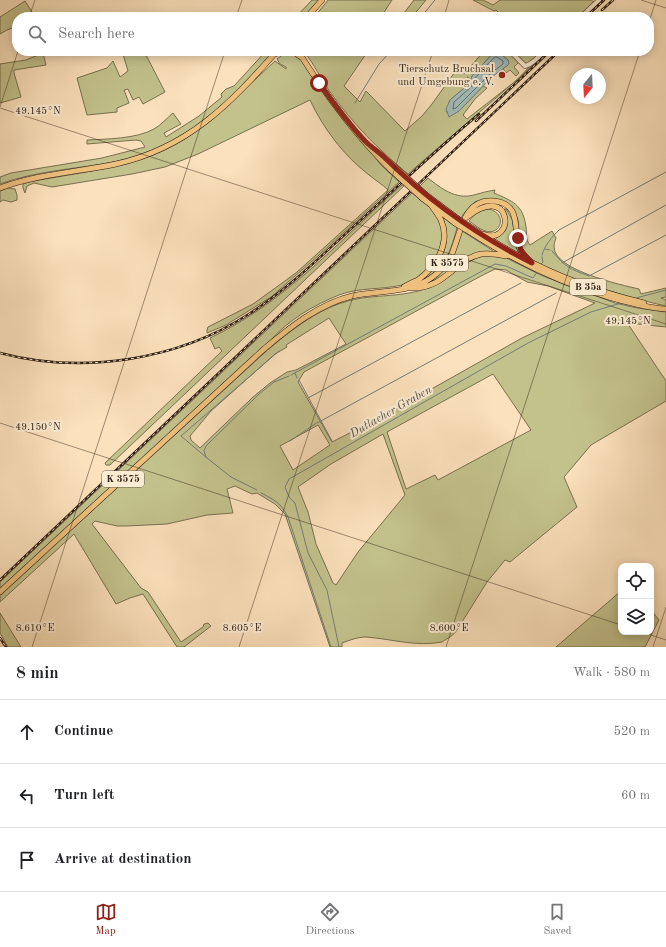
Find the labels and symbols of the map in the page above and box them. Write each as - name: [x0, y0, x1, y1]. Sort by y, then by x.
- place label: Tierschutz Bruchsal und Umgebung e. V.: [397, 64, 494, 88]
- north arrow: [570, 68, 606, 104]
- marker: Tierschutz Bruchsal und Umgebung e. V.: [497, 70, 507, 80]
- route start: [310, 74, 328, 92]
- text: 49.145°N: [15, 106, 61, 116]
- route end: [509, 229, 527, 247]
- road number: K 3575: [426, 255, 468, 271]
- road number: B 35a: [570, 279, 606, 295]
- text: 49.145°N: [605, 316, 651, 326]
- water label: Dutlacher Graben: [347, 384, 434, 441]
- text: 49.150°N: [15, 422, 61, 432]
- road number: K 3575: [102, 471, 144, 487]
- text: 8.610°E: [16, 623, 54, 633]
- text: 8.605°E: [223, 623, 261, 633]
- text: 8.600°E: [430, 623, 468, 633]

